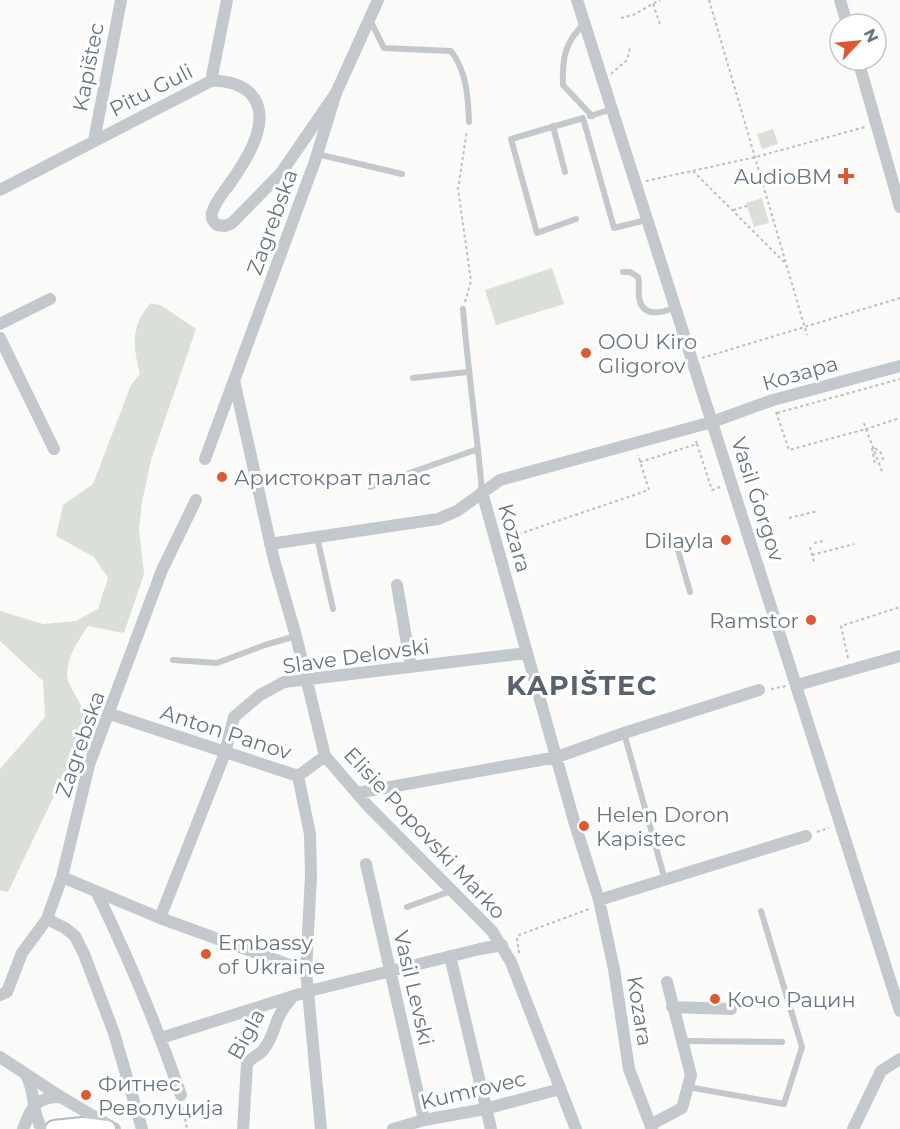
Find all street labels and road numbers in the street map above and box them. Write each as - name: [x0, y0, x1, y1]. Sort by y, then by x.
- street label: Kapištec: [67, 21, 109, 113]
- street label: Pitu Guli: [105, 58, 197, 122]
- street label: Zagrebska: [241, 166, 303, 278]
- street label: Козара: [759, 350, 841, 396]
- street label: Vasil Ǵorgov: [726, 434, 790, 565]
- street label: Kozara: [493, 501, 537, 575]
- street label: Slave Delovski: [281, 633, 431, 679]
- street label: Zagrebska: [50, 688, 110, 800]
- street label: Anton Panov: [158, 699, 295, 765]
- street label: Elisie Popovski Marko: [339, 742, 511, 924]
- street label: Vasil Levski: [389, 928, 439, 1048]
- street label: Kozara: [622, 974, 658, 1048]
- street label: Bigla: [222, 1004, 270, 1064]
- street label: Kumrovec: [418, 1066, 528, 1114]

